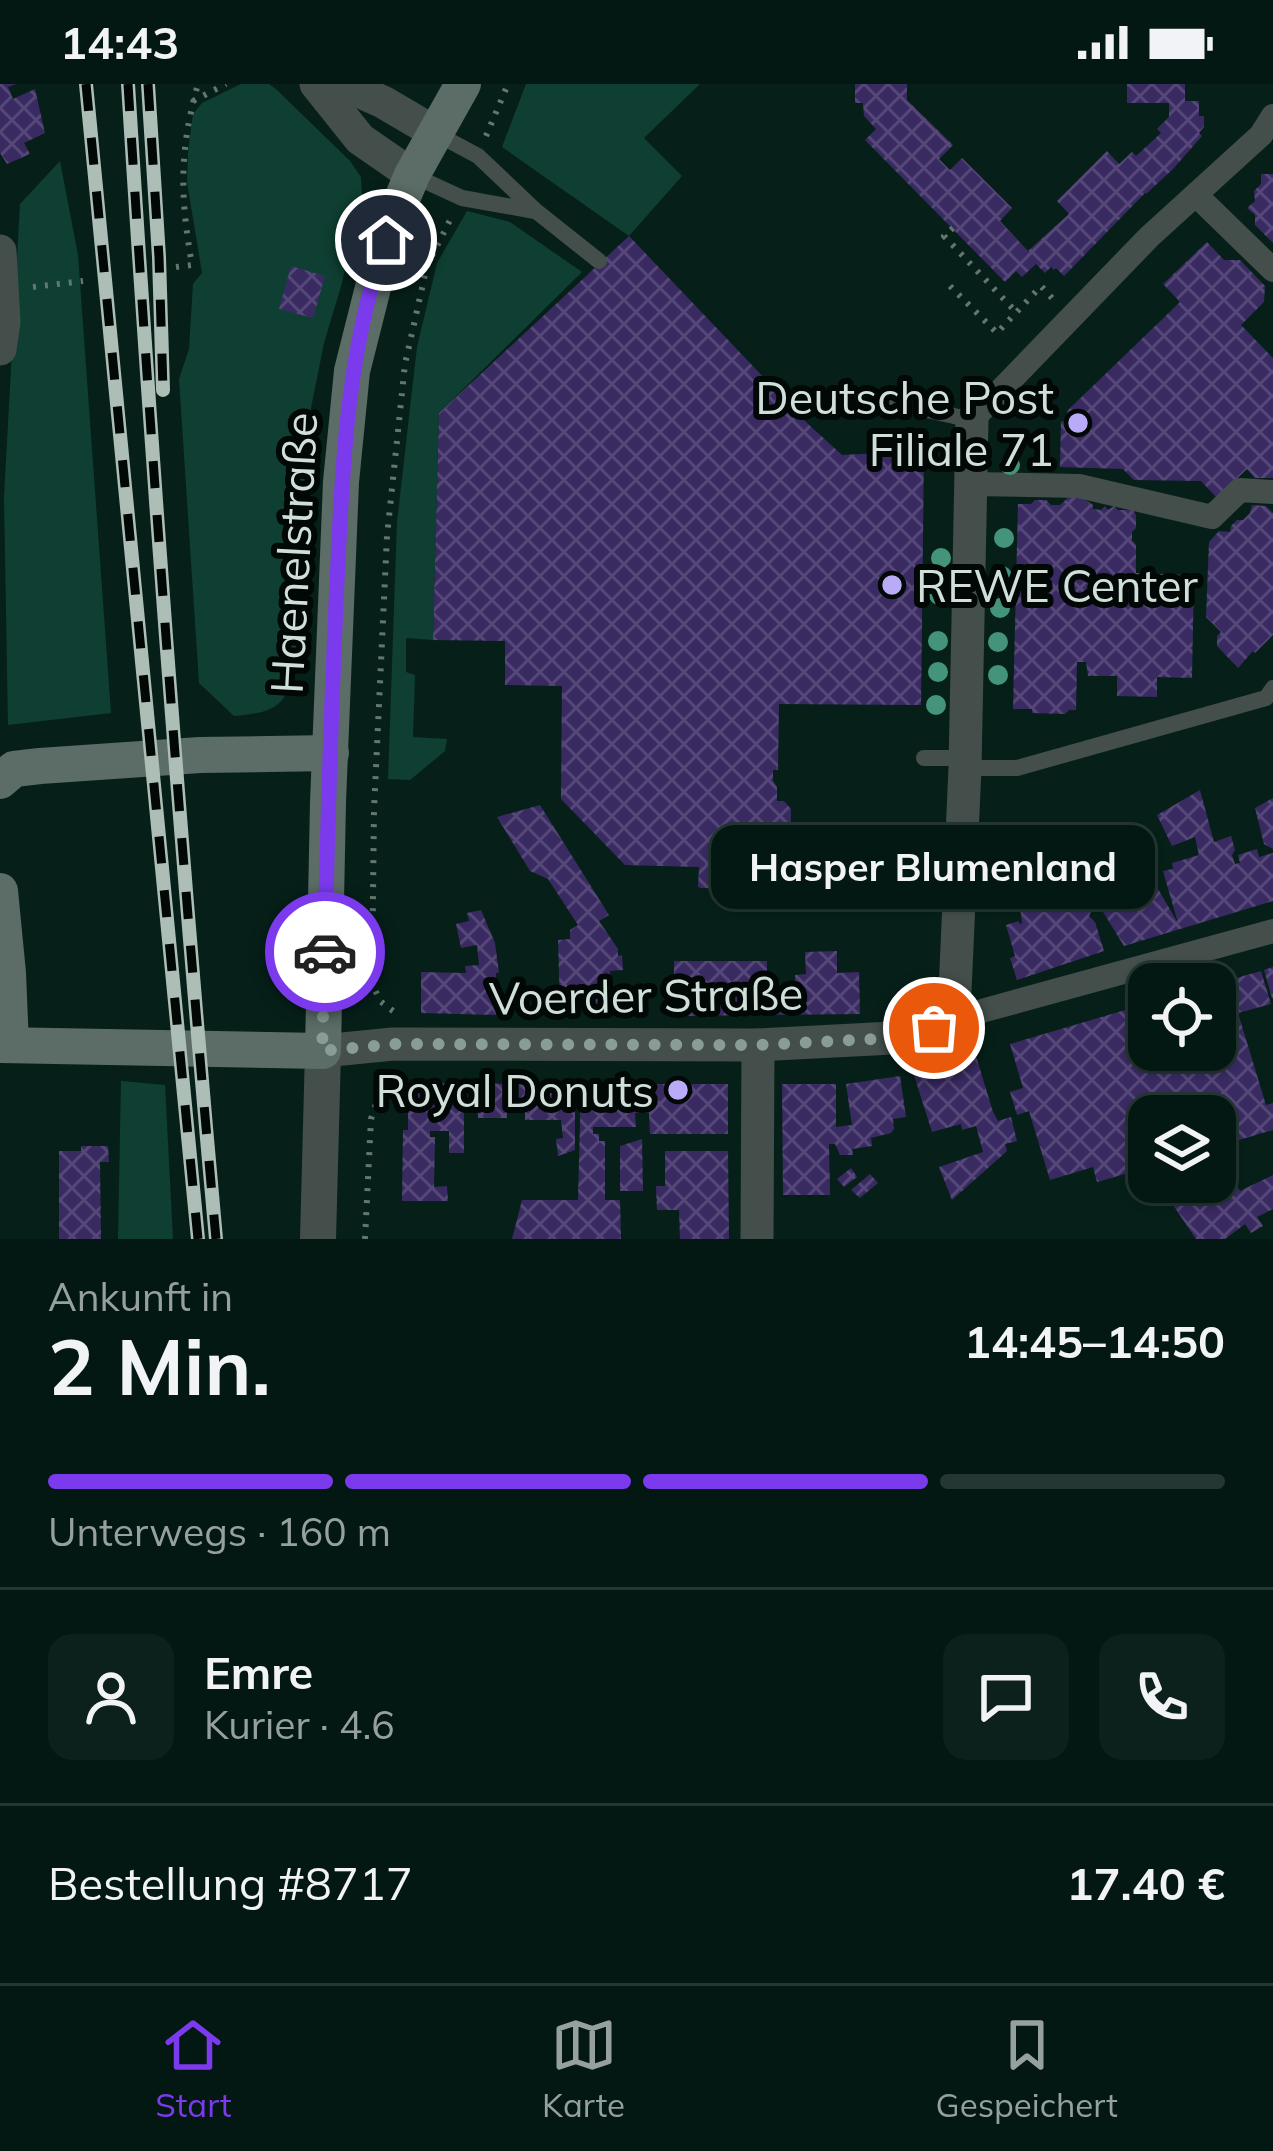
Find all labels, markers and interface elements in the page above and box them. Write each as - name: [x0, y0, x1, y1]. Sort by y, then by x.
- text: 14:43: [60, 14, 179, 70]
- pin: [335, 189, 437, 291]
- icon: home: [353, 207, 419, 273]
- place label: Deutsche Post Filiale 71: [755, 369, 1054, 477]
- marker: Deutsche Post Filiale 71: [1065, 410, 1091, 436]
- street label: Haenelstraße: [258, 411, 328, 695]
- place label: REWE Center: [916, 557, 1199, 613]
- marker: REWE Center: [879, 572, 905, 598]
- callout: Hasper Blumenland: [712, 824, 1156, 908]
- text: Hasper Blumenland: [749, 842, 1117, 891]
- courier: [265, 892, 385, 1012]
- icon: car: [292, 919, 358, 985]
- map controls: [1128, 963, 1236, 1203]
- button: locate: [1128, 963, 1236, 1071]
- street label: Voerder Straße: [488, 964, 804, 1026]
- pin: [883, 977, 985, 1079]
- icon: bag: [901, 995, 967, 1061]
- place label: Royal Donuts: [375, 1062, 654, 1118]
- marker: Royal Donuts: [665, 1077, 691, 1103]
- button: layers: [1128, 1095, 1236, 1203]
- text: Ankunft in: [48, 1272, 233, 1321]
- text: 14:45–14:50: [964, 1313, 1225, 1369]
- text: 2 Min.: [48, 1317, 271, 1415]
- text: Unterwegs · 160 m: [48, 1507, 391, 1556]
- button: person: [48, 1634, 174, 1760]
- button: chat: [943, 1634, 1069, 1760]
- button: phone: [1099, 1634, 1225, 1760]
- text: Emre: [204, 1644, 313, 1700]
- text: Kurier · 4.6: [204, 1700, 395, 1749]
- text: Bestellung #8717: [48, 1855, 413, 1911]
- text: 17.40 €: [1067, 1855, 1225, 1911]
- tab: Start: [155, 2012, 232, 2125]
- tab: Karte: [542, 2012, 625, 2125]
- tab: Gespeichert: [936, 2012, 1118, 2125]

